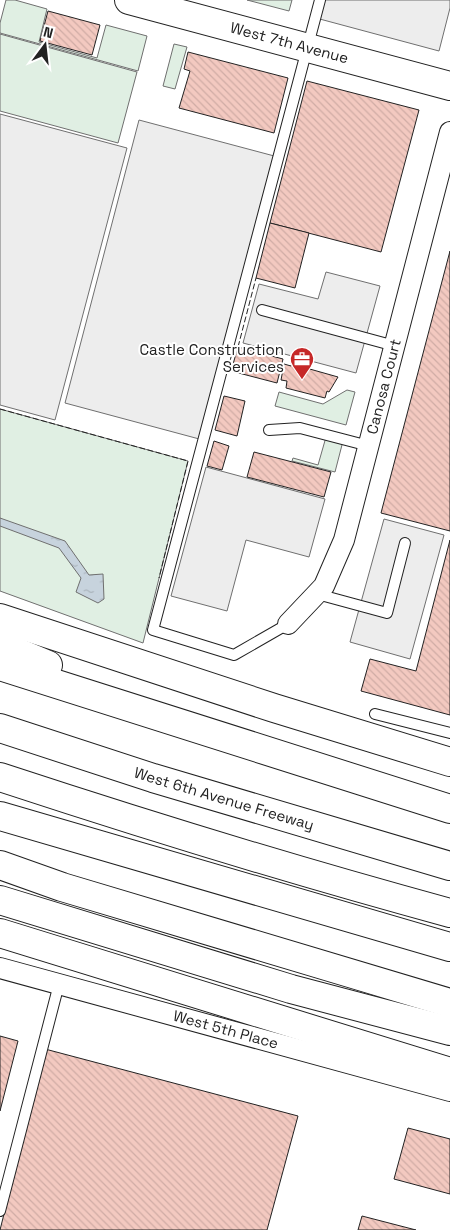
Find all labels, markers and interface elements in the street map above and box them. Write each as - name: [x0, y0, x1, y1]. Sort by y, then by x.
- street label: West 7th Avenue: [228, 18, 351, 67]
- north arrow: [20, 20, 70, 70]
- text: N: [41, 23, 55, 42]
- street label: Canosa Court: [362, 337, 405, 436]
- place label: Castle Construction Services: [139, 340, 284, 376]
- office icon: Castle Construction Services: [289, 346, 315, 380]
- street label: West 6th Avenue Freeway: [132, 762, 316, 834]
- street label: West 5th Place: [171, 1006, 281, 1053]

